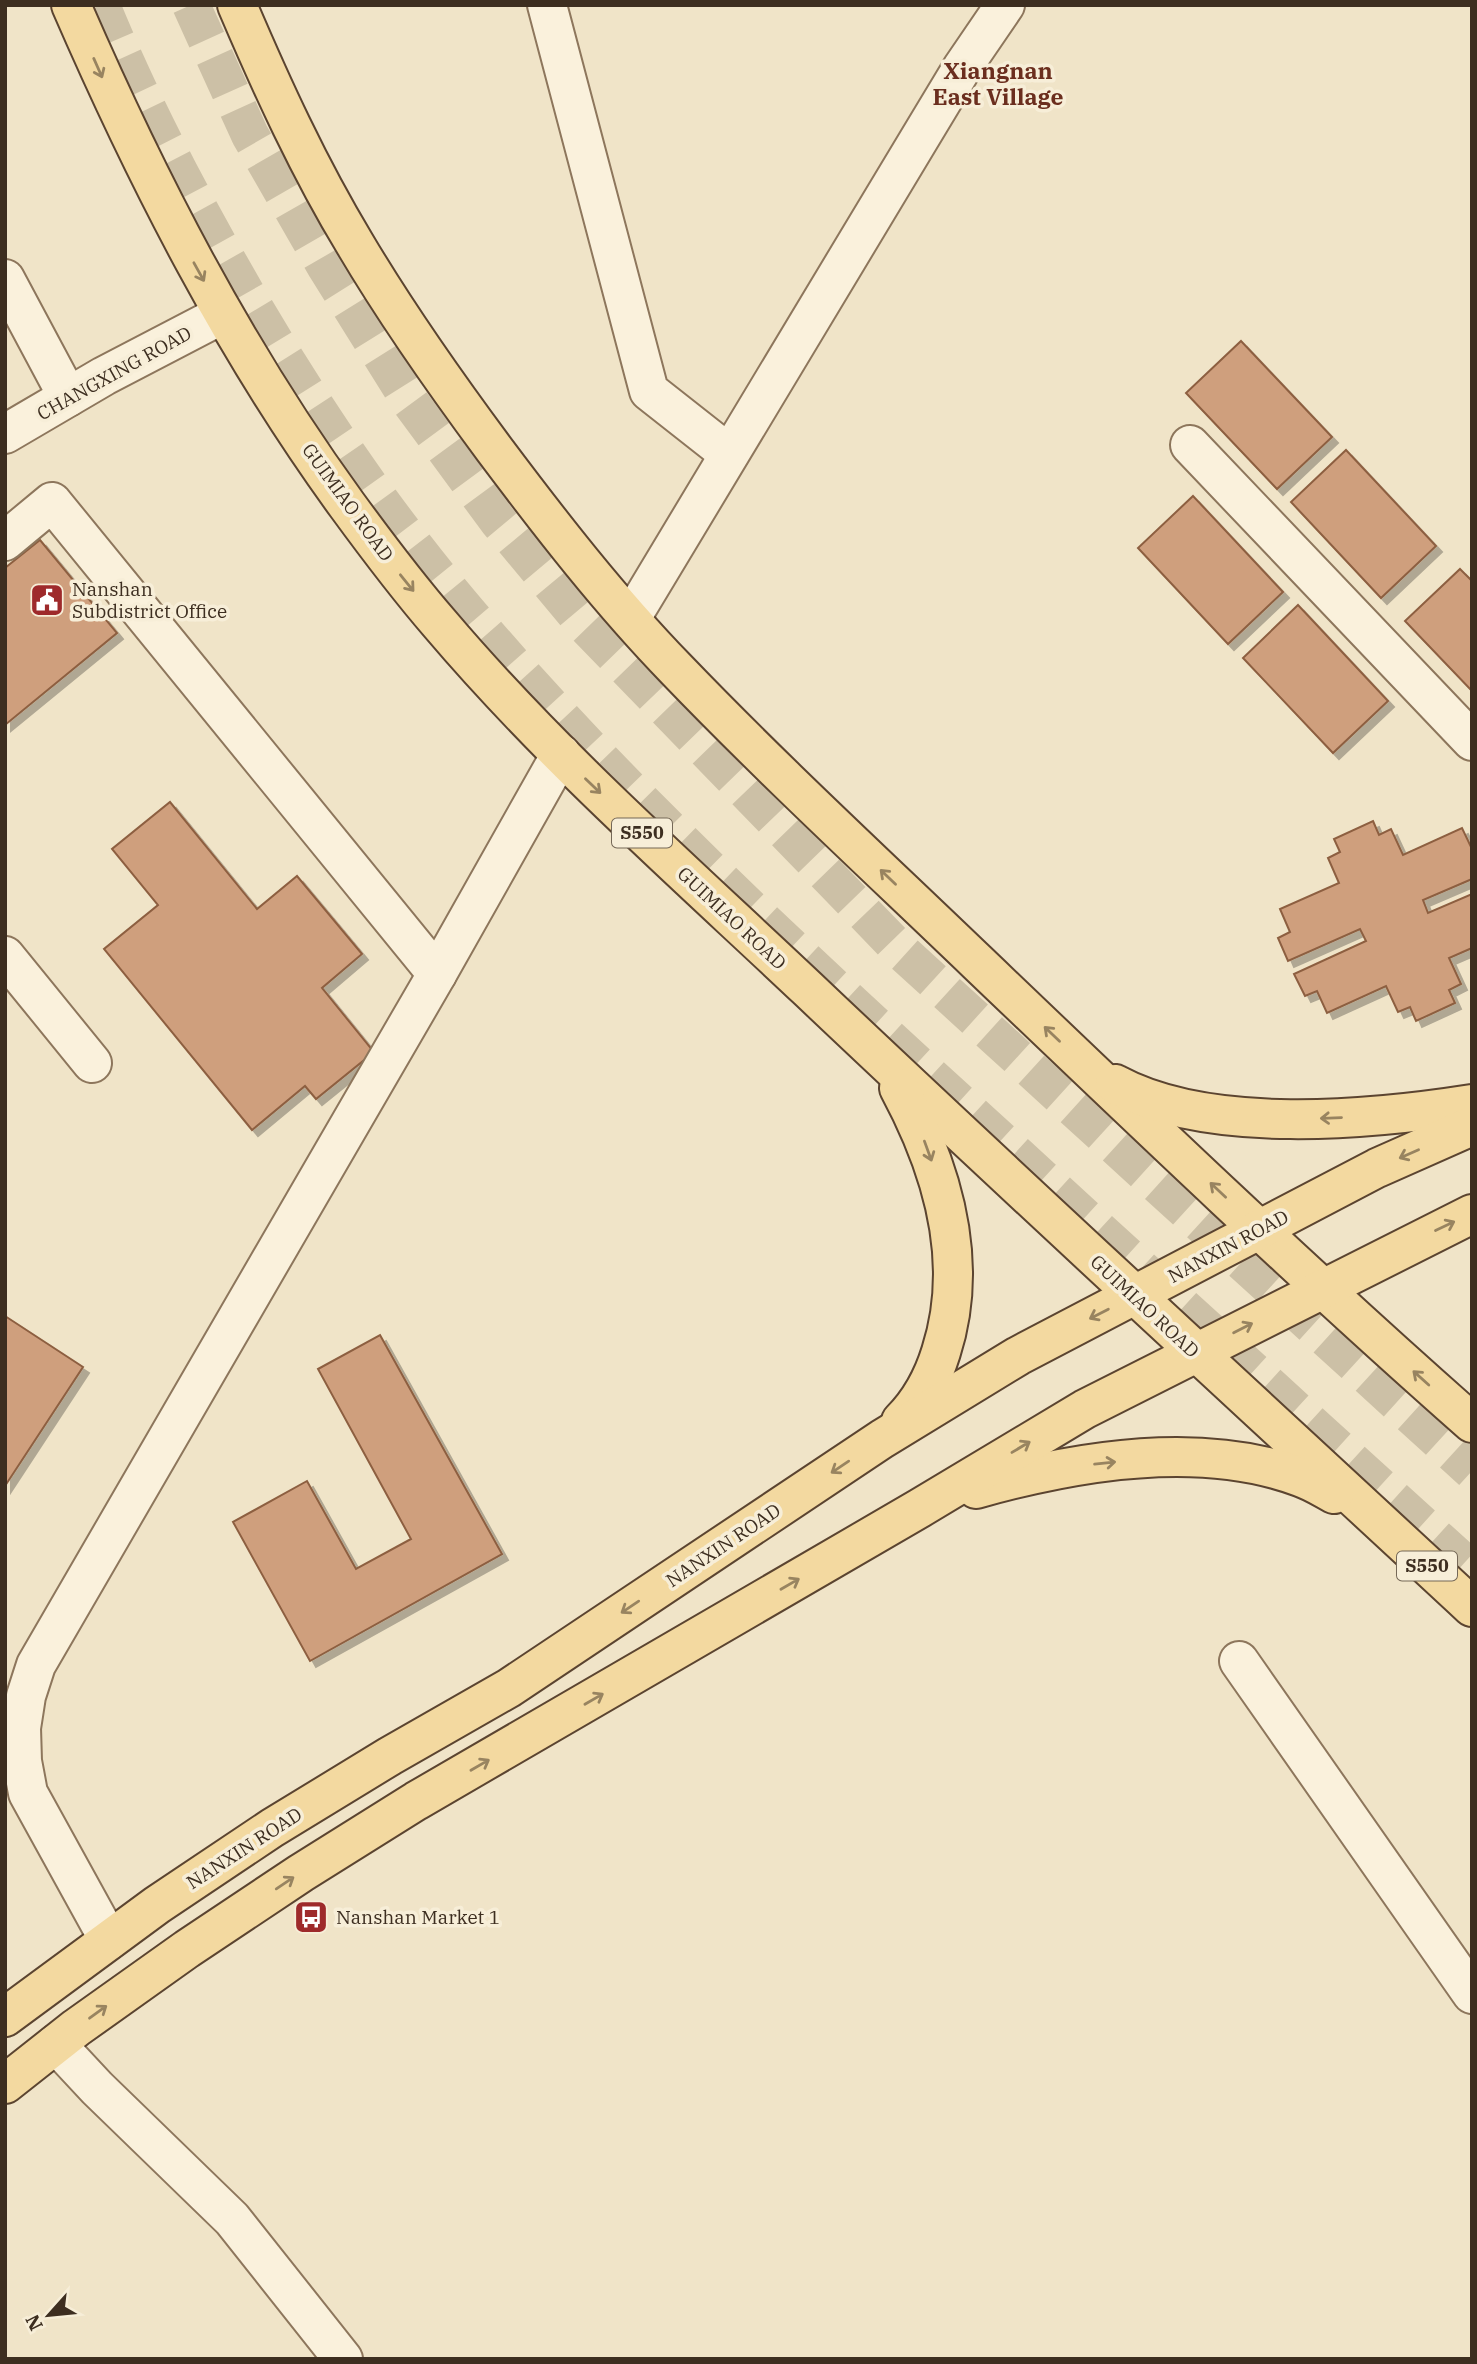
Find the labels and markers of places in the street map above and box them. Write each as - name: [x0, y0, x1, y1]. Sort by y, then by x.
- place label: Nanshan Subdistrict Office: [72, 577, 227, 623]
- public building icon: Nanshan Subdistrict Office: [28, 581, 66, 619]
- bus stop icon: Nanshan Market 1: [292, 1898, 330, 1936]
- place label: Nanshan Market 1: [336, 1905, 500, 1929]

